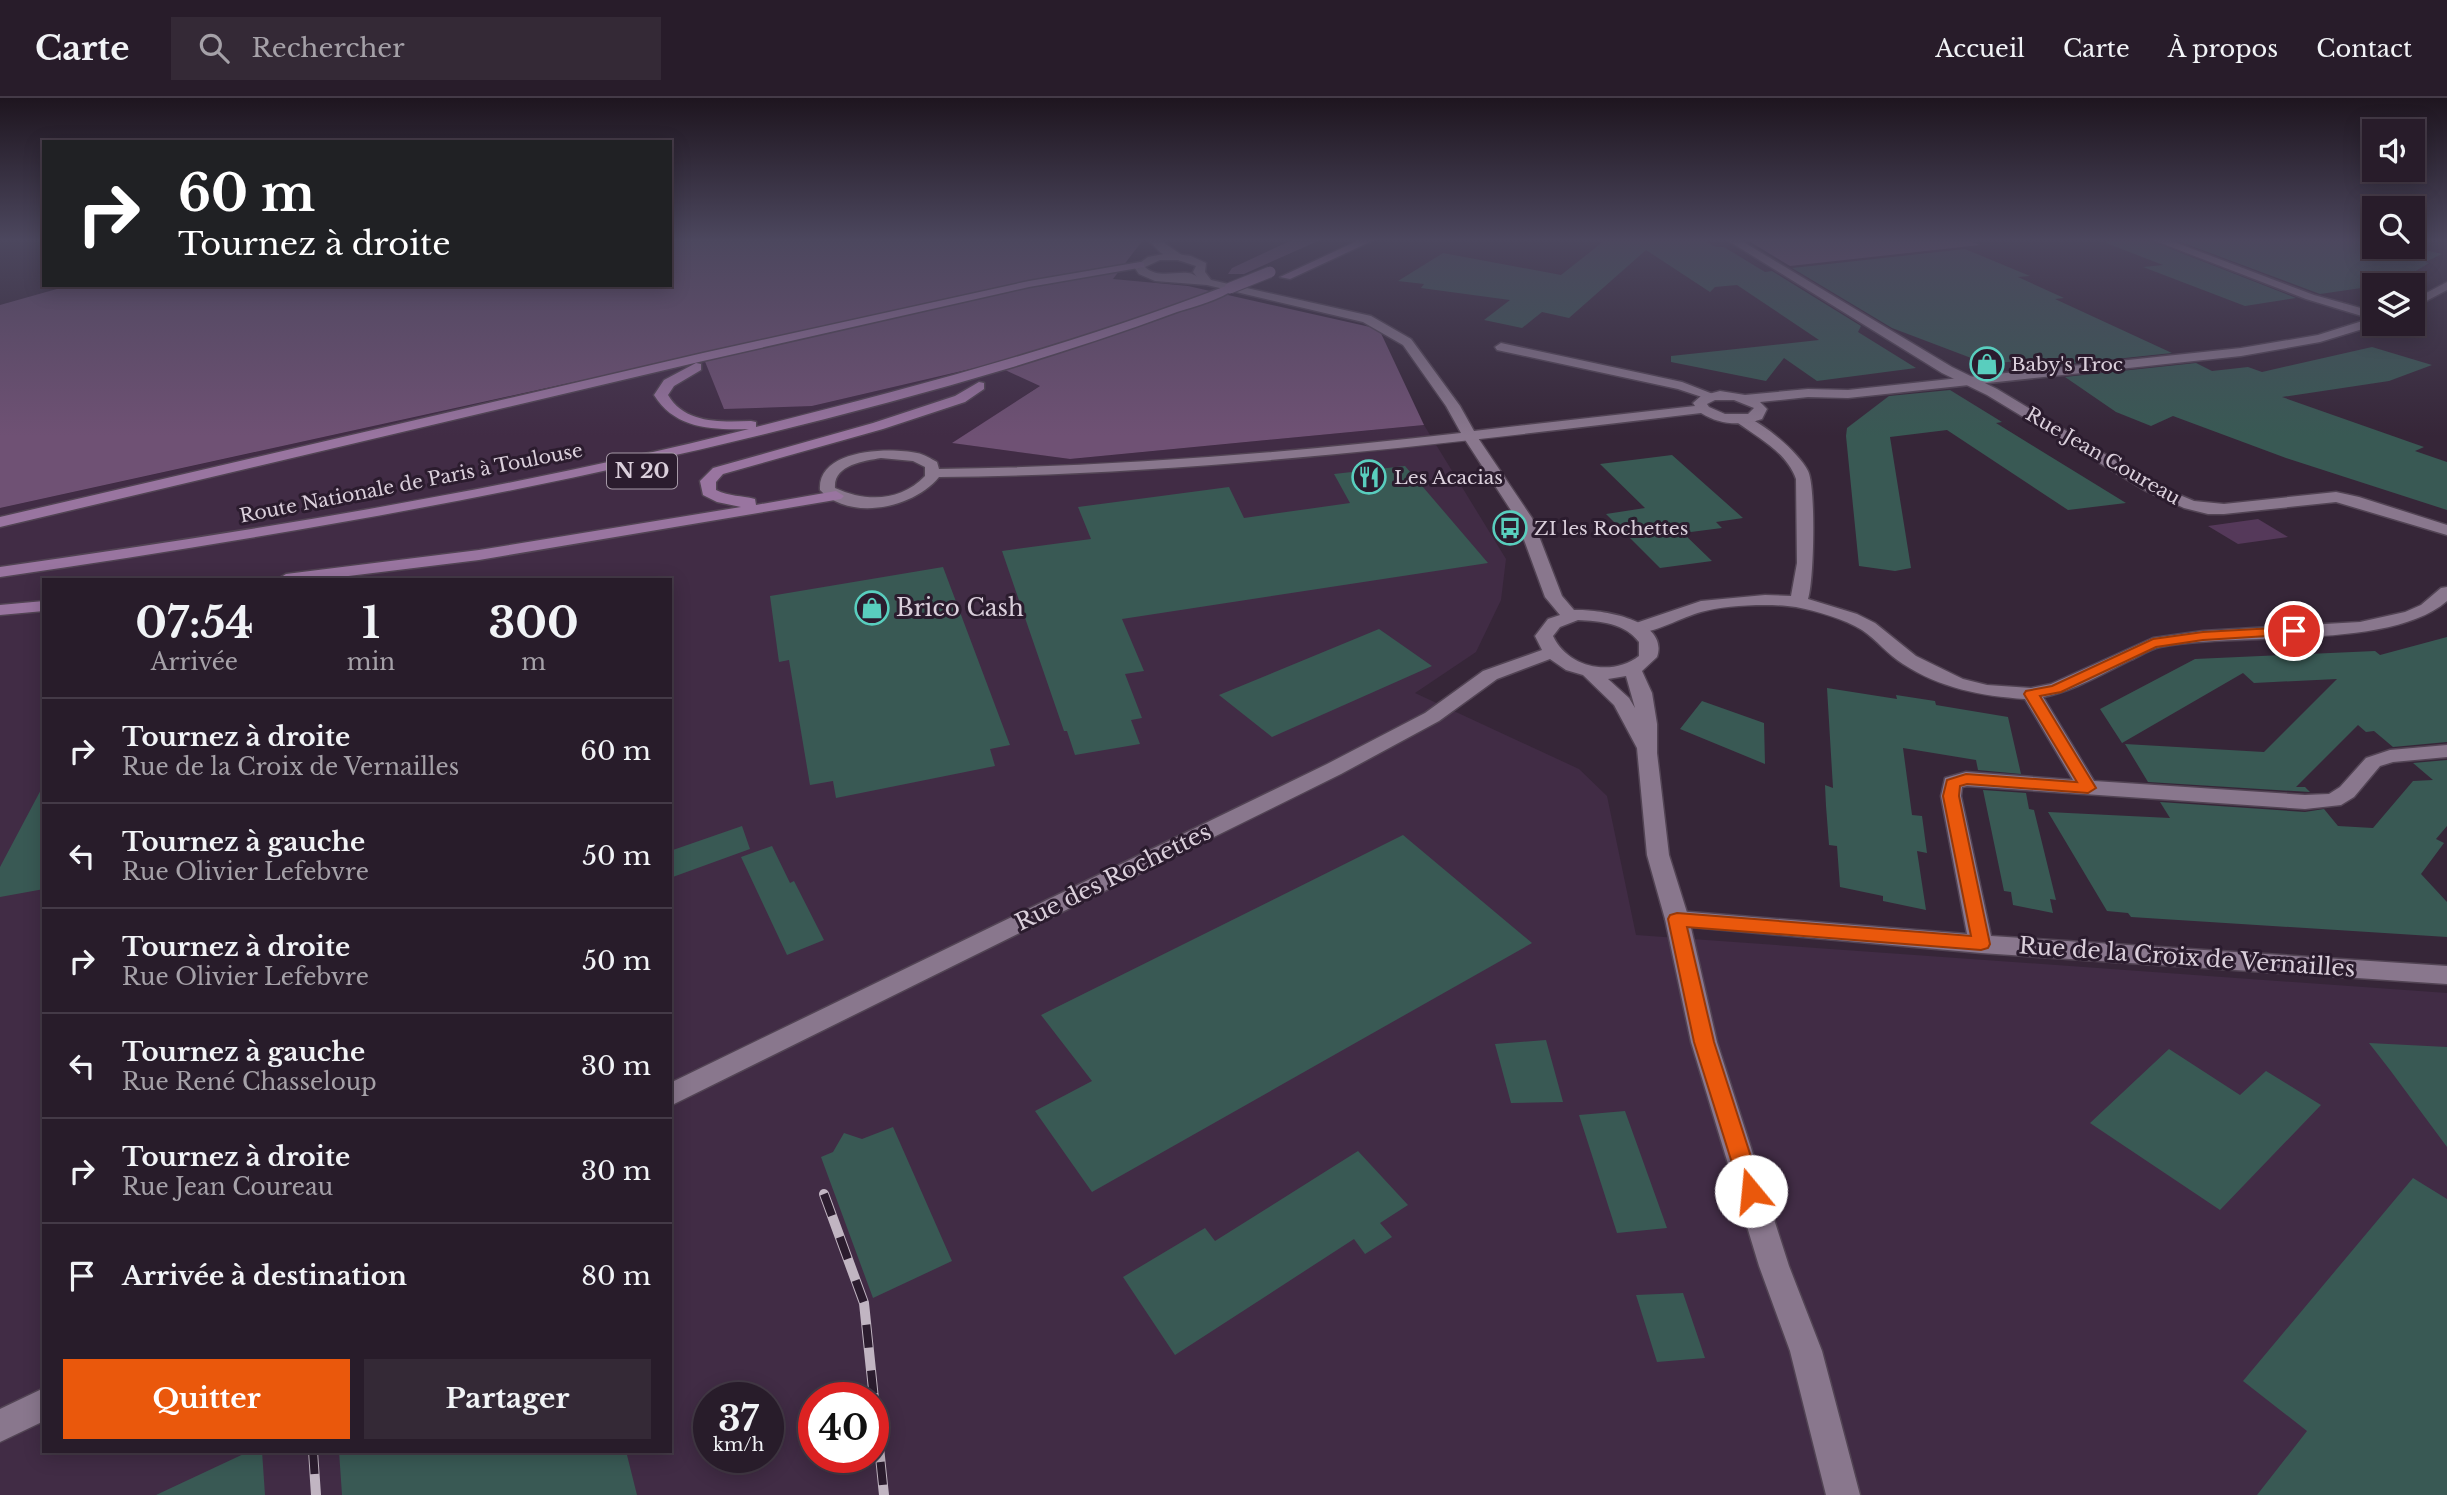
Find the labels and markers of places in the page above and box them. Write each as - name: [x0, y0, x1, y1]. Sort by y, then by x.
- shop icon: Baby's Troc: [1968, 345, 2006, 383]
- place label: Baby's Troc: [2011, 353, 2123, 376]
- restaurant icon: Les Acacias: [1350, 458, 1388, 496]
- place label: Les Acacias: [1394, 466, 1503, 489]
- bus stop icon: ZI les Rochettes: [1491, 509, 1529, 547]
- place label: ZI les Rochettes: [1534, 517, 1688, 540]
- shop icon: Brico Cash: [853, 589, 891, 627]
- place label: Brico Cash: [896, 594, 1024, 622]
- pin: [2264, 601, 2324, 661]

